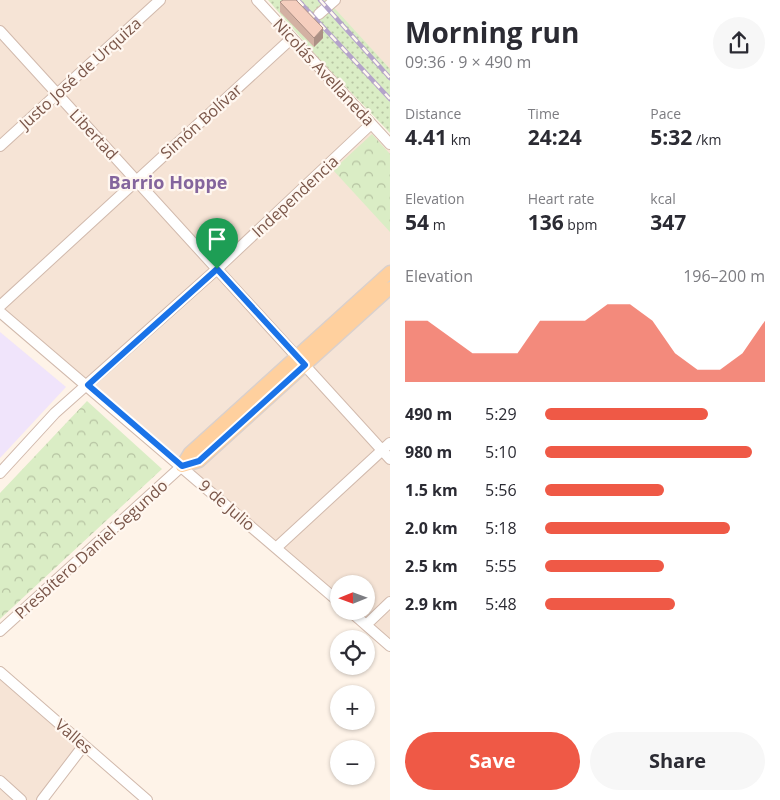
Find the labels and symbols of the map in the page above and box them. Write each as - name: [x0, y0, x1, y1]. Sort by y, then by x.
- street label: Justo José de Urquiza: [13, 12, 146, 135]
- street label: Nicolás Avellaneda: [268, 13, 380, 131]
- street label: Simón Bolívar: [155, 78, 247, 164]
- street label: Libertad: [65, 104, 123, 164]
- street label: Independencia: [247, 150, 343, 242]
- district label: Barrio Hoppe: [109, 170, 227, 194]
- pin: [196, 218, 238, 269]
- street label: Presbítero Daniel Segundo: [10, 474, 172, 624]
- street label: 9 de Julio: [194, 474, 260, 536]
- north arrow: [330, 575, 375, 620]
- street label: Valles: [51, 714, 97, 758]

